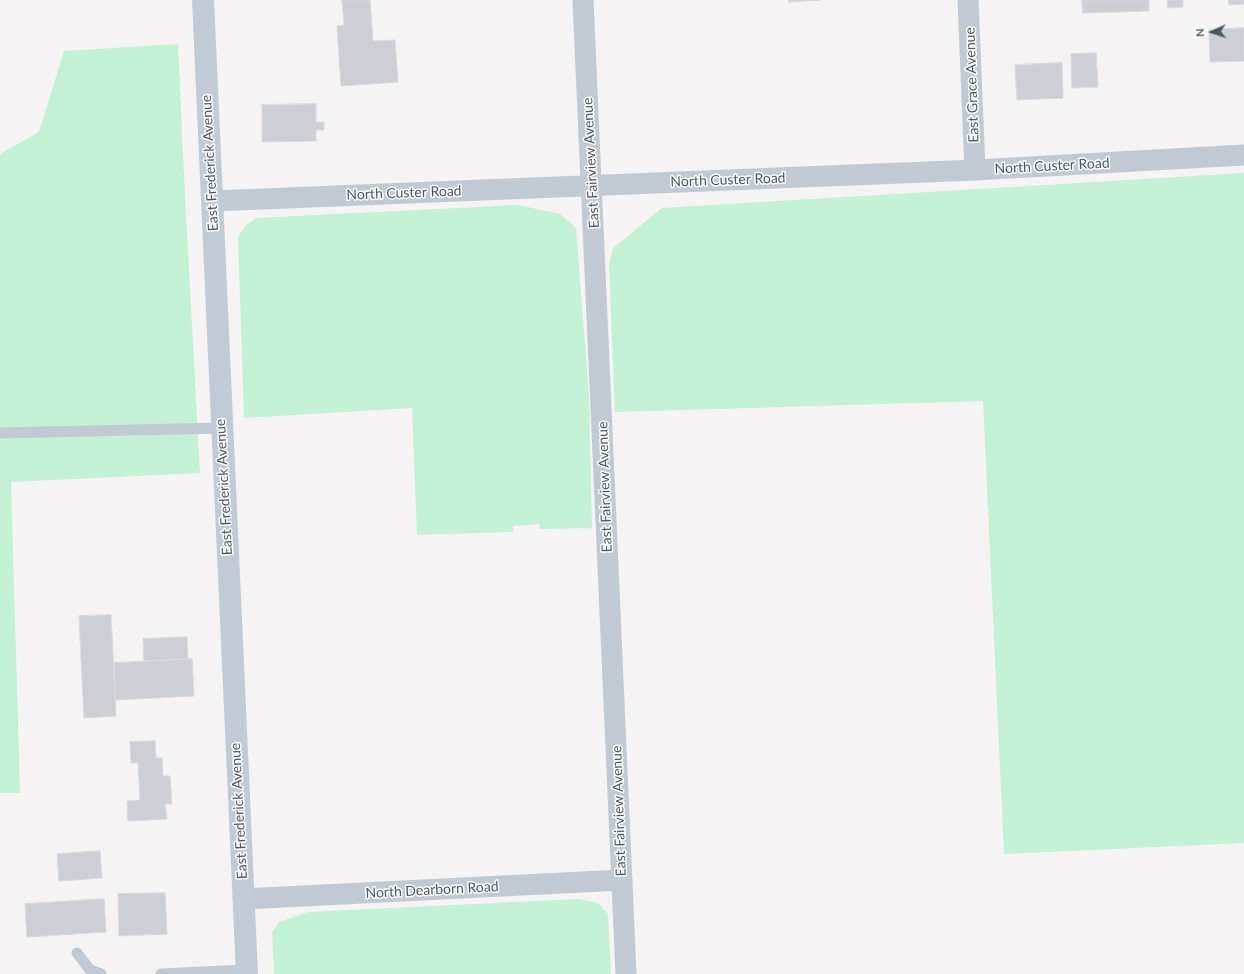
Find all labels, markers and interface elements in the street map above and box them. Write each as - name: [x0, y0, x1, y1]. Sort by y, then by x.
- north arrow: [1192, 12, 1232, 52]
- street label: East Grace Avenue: [962, 27, 982, 143]
- text: N: [1193, 28, 1206, 37]
- street label: East Frederick Avenue: [198, 94, 222, 232]
- street label: East Fairview Avenue: [579, 97, 603, 229]
- street label: North Custer Road: [994, 155, 1110, 177]
- street label: North Custer Road: [670, 170, 786, 190]
- street label: North Custer Road: [346, 183, 462, 203]
- street label: East Frederick Avenue: [212, 418, 236, 556]
- street label: East Fairview Avenue: [594, 421, 616, 553]
- street label: East Frederick Avenue: [227, 742, 251, 880]
- street label: East Fairview Avenue: [608, 745, 630, 877]
- street label: North Dearborn Road: [365, 878, 499, 902]

